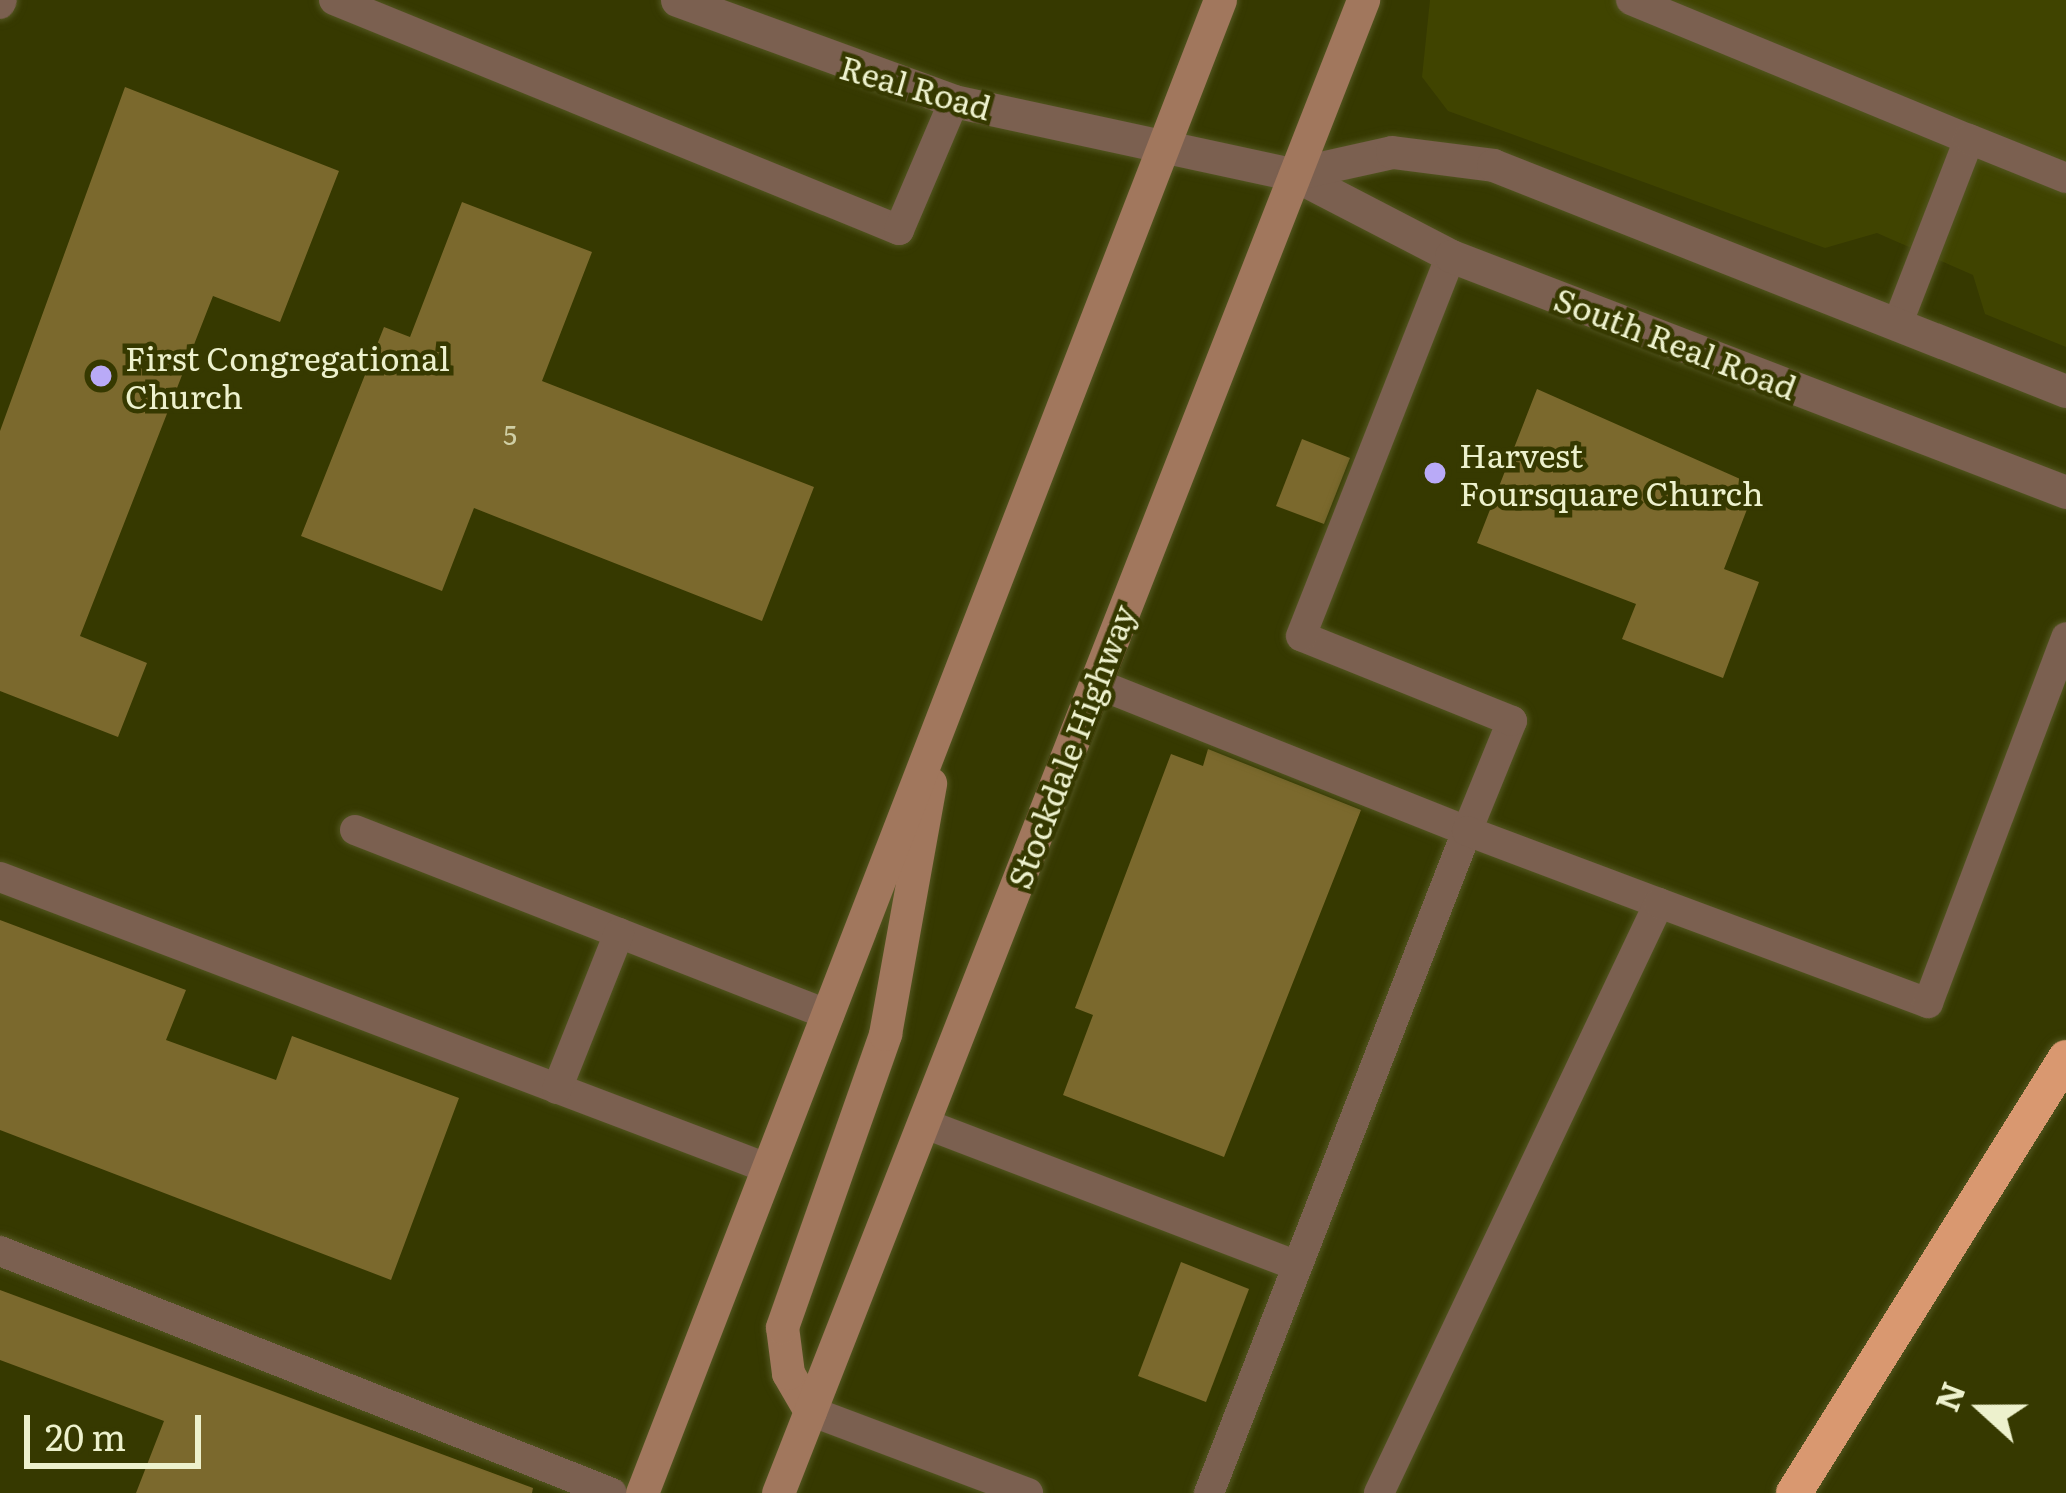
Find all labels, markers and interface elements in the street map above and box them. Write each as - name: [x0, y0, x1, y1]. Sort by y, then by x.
- street label: Real Road: [836, 46, 996, 126]
- street label: South Real Road: [1549, 278, 1803, 406]
- place label: First Congregational Church: [125, 337, 450, 415]
- marker: First Congregational Church: [88, 363, 114, 389]
- house number: 5: [503, 418, 517, 450]
- place label: Harvest Foursquare Church: [1459, 434, 1763, 512]
- marker: Harvest Foursquare Church: [1422, 460, 1448, 486]
- street label: Stockdale Highway: [998, 599, 1142, 893]
- north arrow: [1922, 1349, 2042, 1469]
- text: N: [1920, 1374, 1976, 1418]
- scale bar: [30, 1391, 207, 1465]
- text: 20 m: [45, 1409, 126, 1462]

